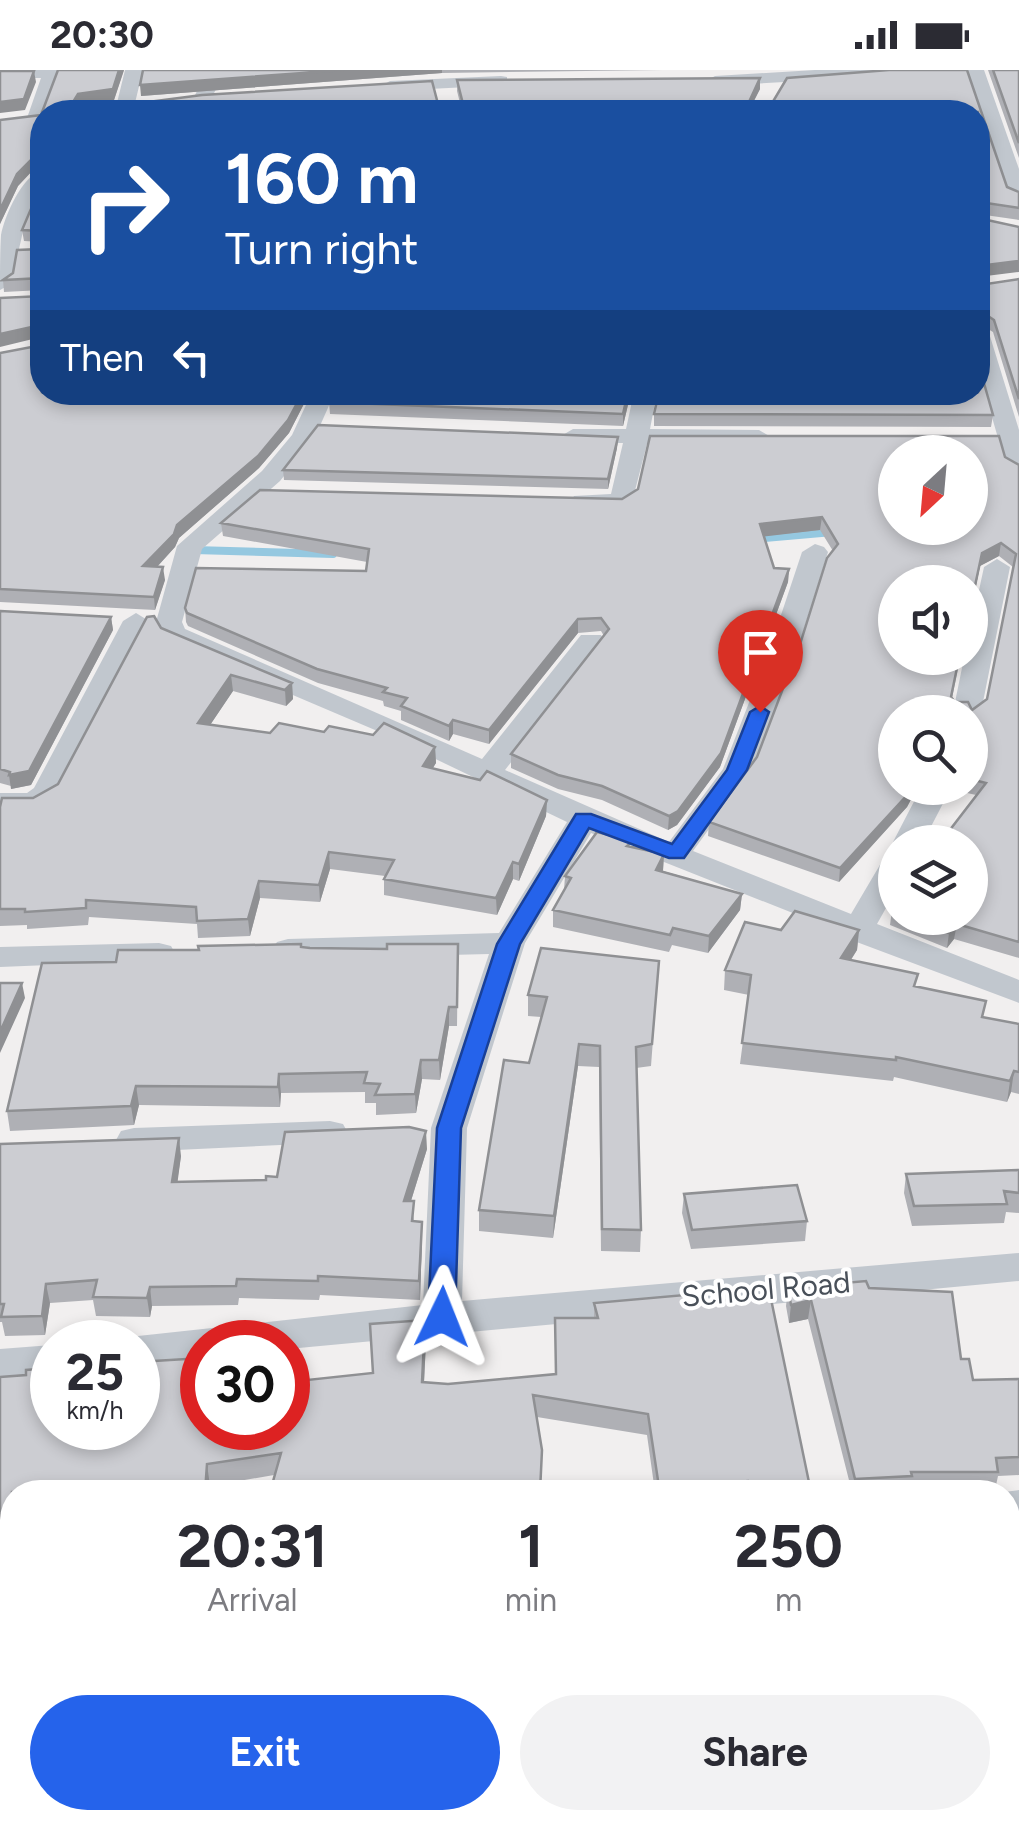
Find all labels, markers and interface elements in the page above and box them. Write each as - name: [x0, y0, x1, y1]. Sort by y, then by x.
- text: 20:30: [50, 12, 154, 58]
- text: 160 m: [225, 136, 418, 221]
- icon: right: [60, 140, 190, 270]
- text: Turn right: [225, 221, 418, 275]
- icon: left: [164, 330, 219, 385]
- text: Then: [60, 335, 144, 381]
- north arrow: [878, 435, 988, 545]
- map controls: [878, 435, 988, 935]
- button: sound: [878, 565, 988, 675]
- pin: [718, 610, 803, 713]
- icon: arrive: [733, 625, 788, 680]
- button: search: [878, 695, 988, 805]
- button: layers: [878, 825, 988, 935]
- street label: School Road: [680, 1263, 852, 1315]
- position arrow: [390, 1265, 494, 1369]
- speed limit sign: 30: [180, 1320, 310, 1450]
- text: 25: [66, 1342, 124, 1403]
- text: km/h: [66, 1395, 124, 1425]
- text: 20:31: [177, 1510, 328, 1582]
- text: 1: [518, 1510, 544, 1582]
- text: 250: [734, 1510, 843, 1582]
- text: Arrival: [207, 1581, 298, 1619]
- text: min: [505, 1581, 557, 1619]
- text: m: [775, 1581, 802, 1619]
- button: Exit: [30, 1695, 500, 1810]
- button: Share: [520, 1695, 990, 1810]

